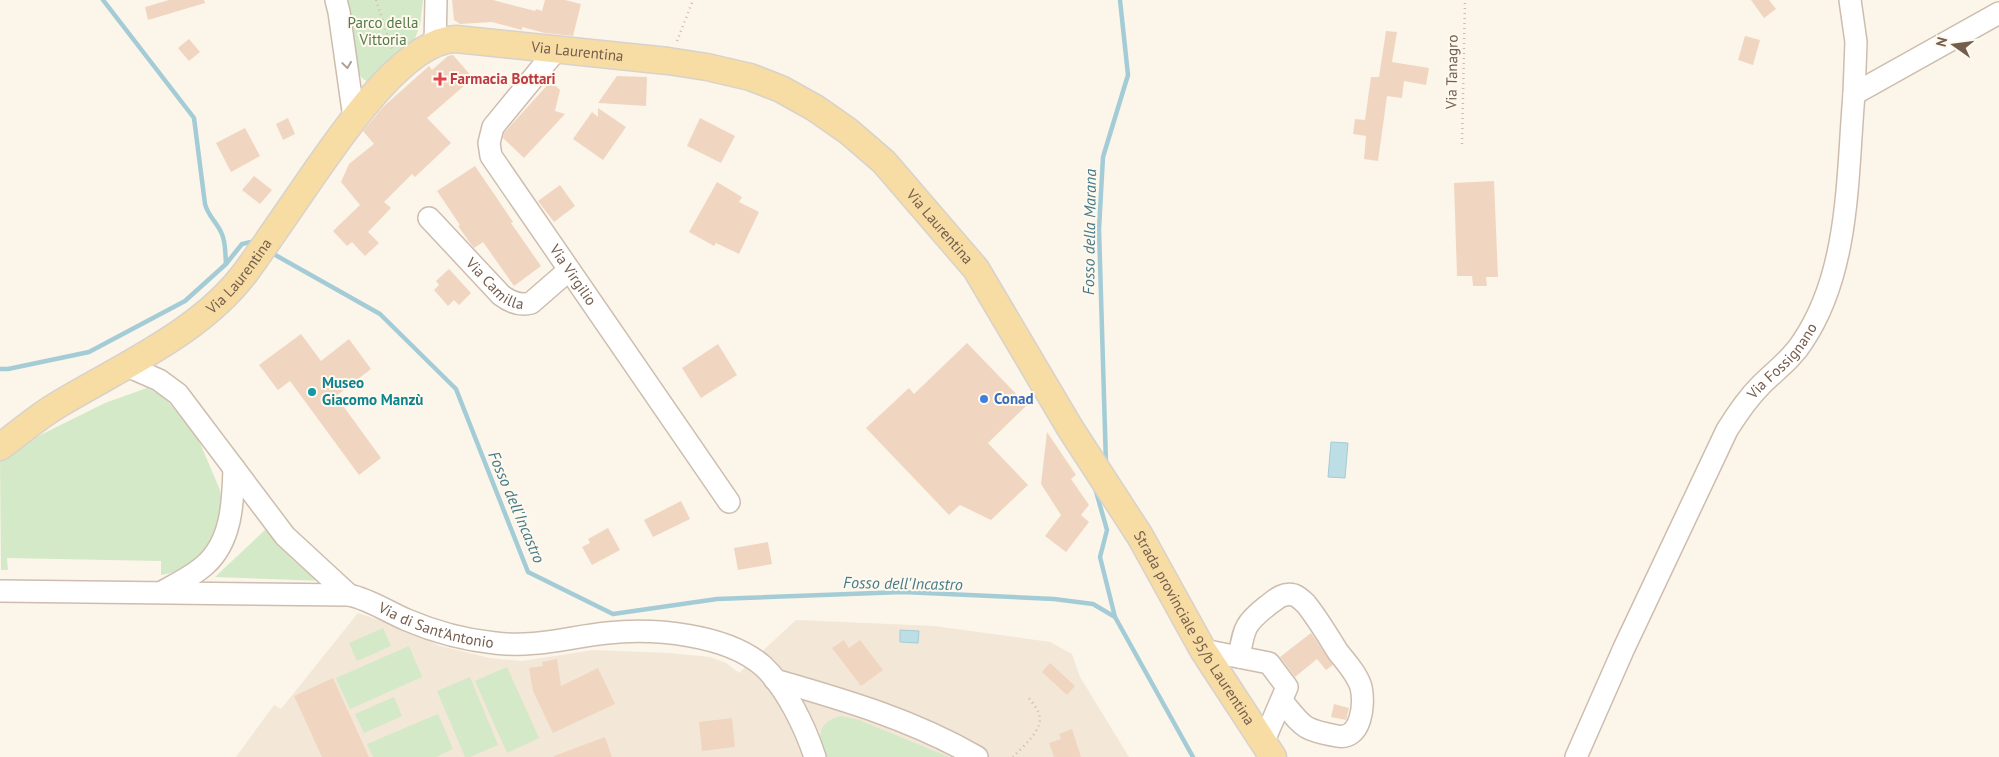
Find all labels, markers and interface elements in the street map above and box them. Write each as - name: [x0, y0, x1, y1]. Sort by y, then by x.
- park label: Parco della Vittoria: [348, 13, 418, 49]
- north arrow: [1929, 20, 1979, 70]
- street label: Via Tanagro: [1441, 35, 1462, 110]
- text: N: [1932, 35, 1951, 48]
- street label: Via Laurentina: [529, 37, 625, 65]
- one-way arrow: [341, 61, 351, 70]
- place label: Farmacia Bottari: [450, 69, 556, 88]
- marker: Farmacia Bottari: [434, 73, 446, 85]
- water label: Fosso della Marana: [1078, 169, 1100, 295]
- street label: Via Laurentina: [902, 184, 977, 268]
- street label: Via Laurentina: [201, 234, 276, 318]
- street label: Via Virgilio: [545, 240, 601, 309]
- street label: Via Camilla: [461, 253, 525, 313]
- street label: Via Fossignano: [1742, 319, 1821, 403]
- place label: Museo Giacomo Manzù: [322, 373, 423, 409]
- marker: Museo Giacomo Manzù: [306, 386, 318, 398]
- place label: Conad: [994, 389, 1034, 408]
- marker: Conad: [978, 393, 990, 405]
- water label: Fosso dell'Incastro: [484, 448, 550, 566]
- street label: Strada provinciale 95/b Laurentina: [1130, 527, 1259, 728]
- water label: Fosso dell'Incastro: [843, 572, 963, 594]
- street label: Via di Sant'Antonio: [375, 597, 495, 652]

